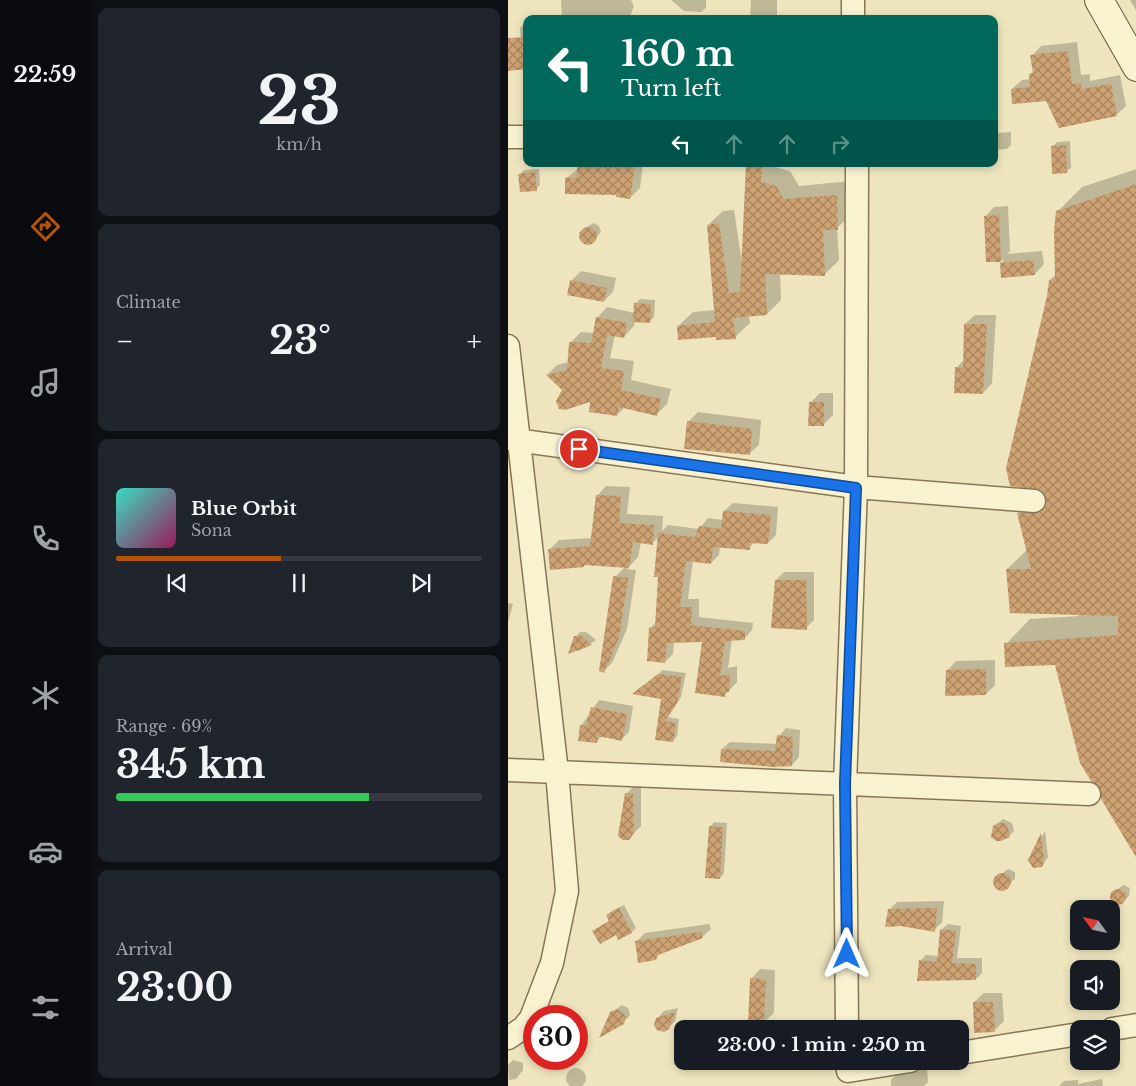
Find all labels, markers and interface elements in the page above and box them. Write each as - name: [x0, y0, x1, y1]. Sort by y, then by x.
- text: 160 m: [621, 32, 734, 75]
- icon: left: [538, 35, 603, 100]
- text: 22:59: [14, 61, 76, 88]
- text: 23: [257, 61, 341, 142]
- text: Turn left: [621, 75, 721, 102]
- icon: left: [667, 130, 695, 158]
- icon: ahead: [720, 130, 748, 158]
- icon: ahead: [773, 130, 801, 158]
- icon: right: [826, 130, 854, 158]
- text: km/h: [276, 134, 322, 154]
- icon: directions: [28, 209, 63, 244]
- text: Climate: [116, 292, 181, 312]
- text: 23°: [269, 317, 331, 364]
- text: −: [116, 324, 134, 359]
- text: +: [467, 324, 482, 359]
- icon: music: [28, 365, 63, 400]
- pin: [558, 428, 600, 470]
- icon: arrive: [565, 435, 593, 463]
- text: Blue Orbit: [191, 497, 297, 520]
- text: Sona: [191, 520, 232, 540]
- icon: phone: [28, 521, 63, 556]
- icon: previous: [163, 569, 191, 597]
- icon: pause: [285, 569, 313, 597]
- icon: next: [407, 569, 435, 597]
- icon: climate: [28, 678, 63, 713]
- text: Range · 69%: [116, 716, 212, 736]
- text: 345 km: [116, 741, 265, 788]
- icon: car: [28, 834, 63, 869]
- north arrow: [1070, 900, 1120, 950]
- map controls: [1070, 900, 1120, 1070]
- position arrow: [820, 927, 872, 979]
- text: Arrival: [116, 939, 173, 959]
- button: sound: [1070, 960, 1120, 1010]
- text: 23:00: [116, 964, 233, 1011]
- icon: filters: [28, 990, 63, 1025]
- speed limit sign: 30: [523, 1005, 588, 1070]
- button: layers: [1070, 1020, 1120, 1070]
- text: 23:00 · 1 min · 250 m: [717, 1033, 926, 1056]

